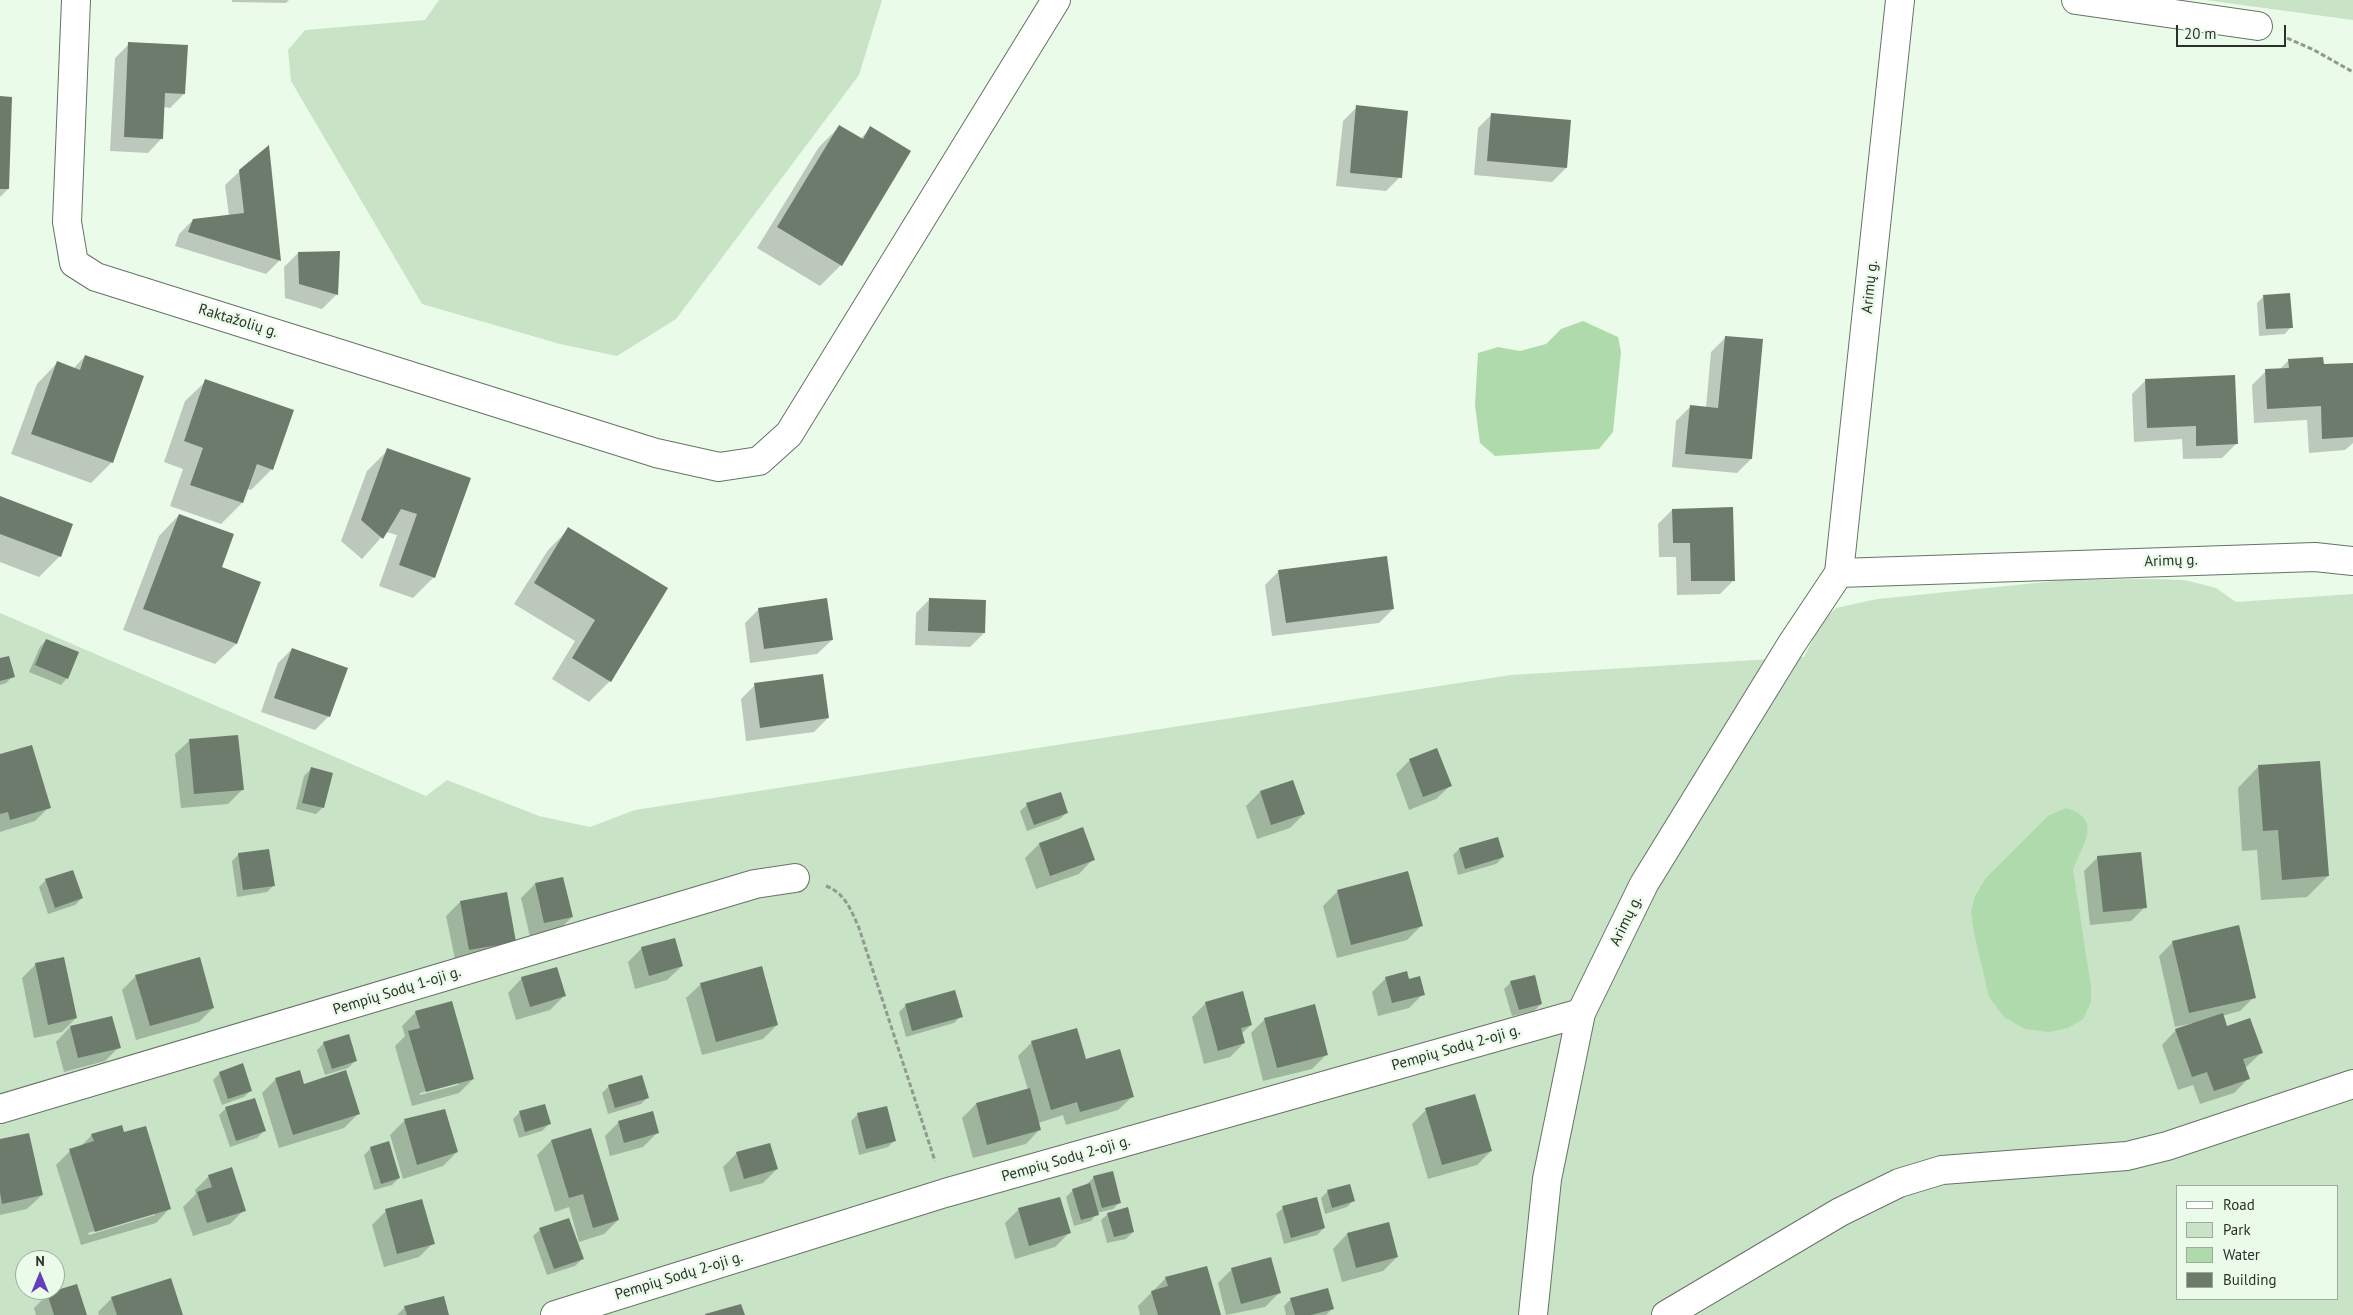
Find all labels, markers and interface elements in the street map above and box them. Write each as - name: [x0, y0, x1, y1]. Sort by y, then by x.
- scale bar: [2178, 15, 2288, 47]
- text: 20 m: [2184, 24, 2217, 43]
- street label: Arimų g.: [1858, 259, 1882, 315]
- street label: Raktažolių g.: [196, 300, 280, 342]
- street label: Arimų g.: [2144, 551, 2198, 571]
- street label: Arimų g.: [1606, 893, 1646, 949]
- street label: Pempių Sodų 1-oji g.: [331, 963, 463, 1019]
- street label: Pempių Sodų 2-oji g.: [1390, 1021, 1522, 1075]
- street label: Pempių Sodų 2-oji g.: [1000, 1132, 1132, 1186]
- legend: [2176, 1185, 2338, 1300]
- text: Road: [2223, 1195, 2255, 1214]
- text: Park: [2223, 1220, 2251, 1239]
- text: Water: [2223, 1245, 2260, 1264]
- street label: Pempių Sodų 2-oji g.: [613, 1248, 745, 1304]
- north arrow: [15, 1250, 65, 1300]
- text: N: [35, 1252, 45, 1270]
- text: Building: [2223, 1270, 2277, 1289]

